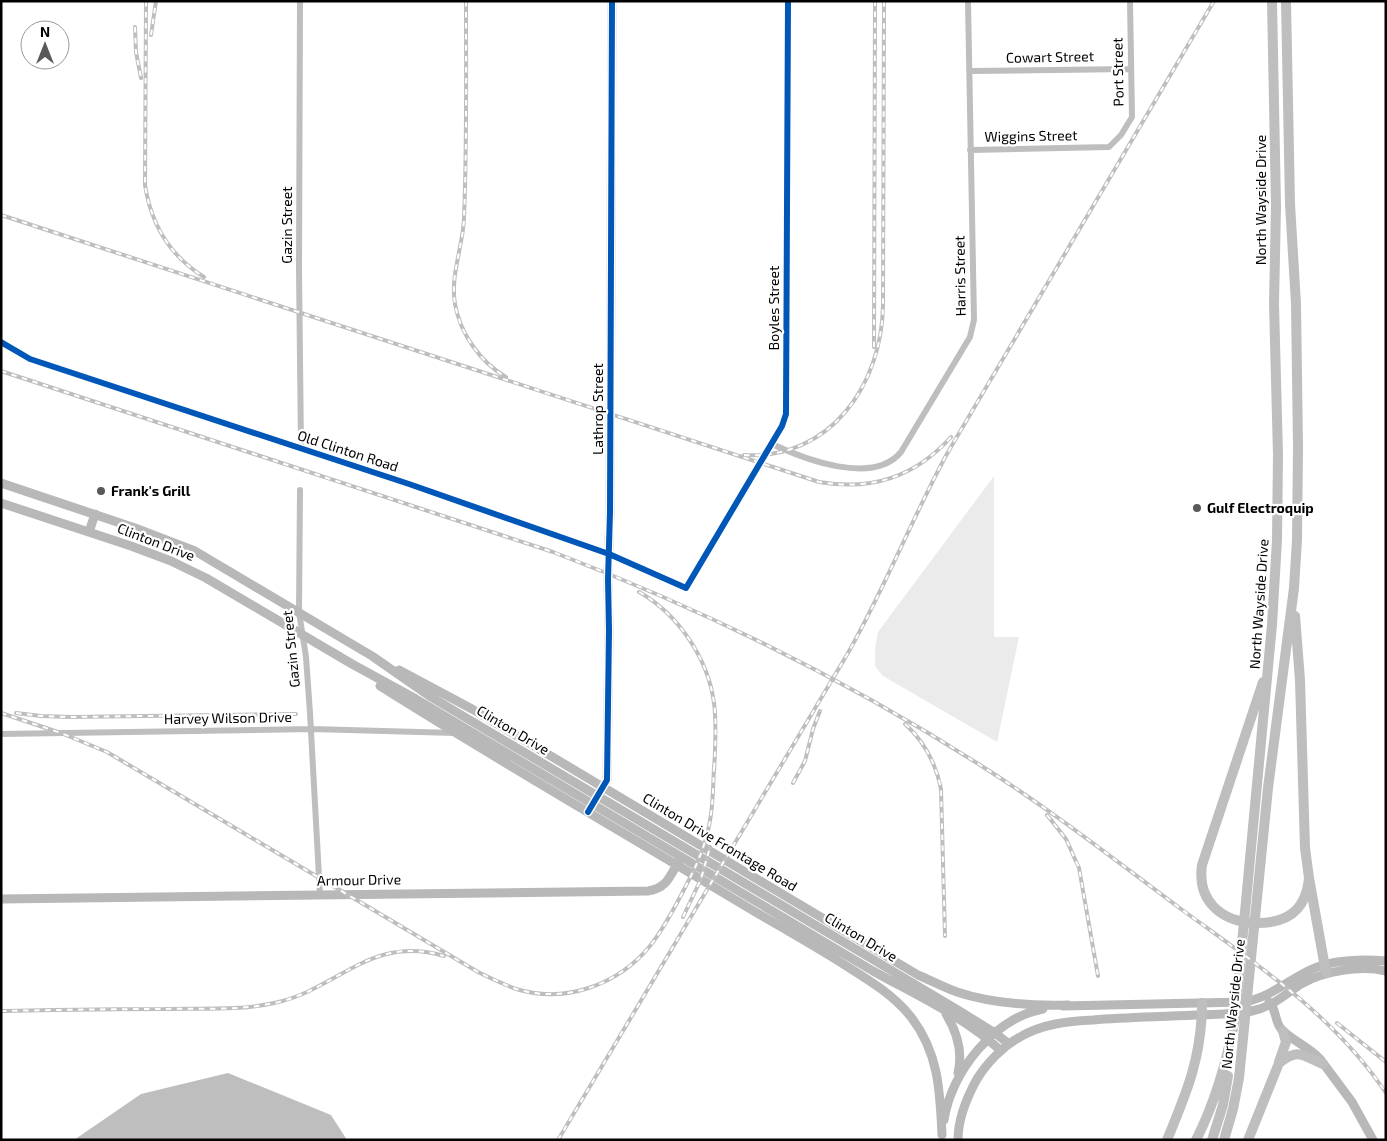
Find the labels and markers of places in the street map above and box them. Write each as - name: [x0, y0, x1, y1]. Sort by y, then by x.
- place label: Frank's Grill: [111, 482, 191, 499]
- marker: Frank's Grill: [95, 485, 107, 497]
- place label: Gulf Electroquip: [1207, 499, 1314, 516]
- marker: Gulf Electroquip: [1191, 502, 1203, 514]

